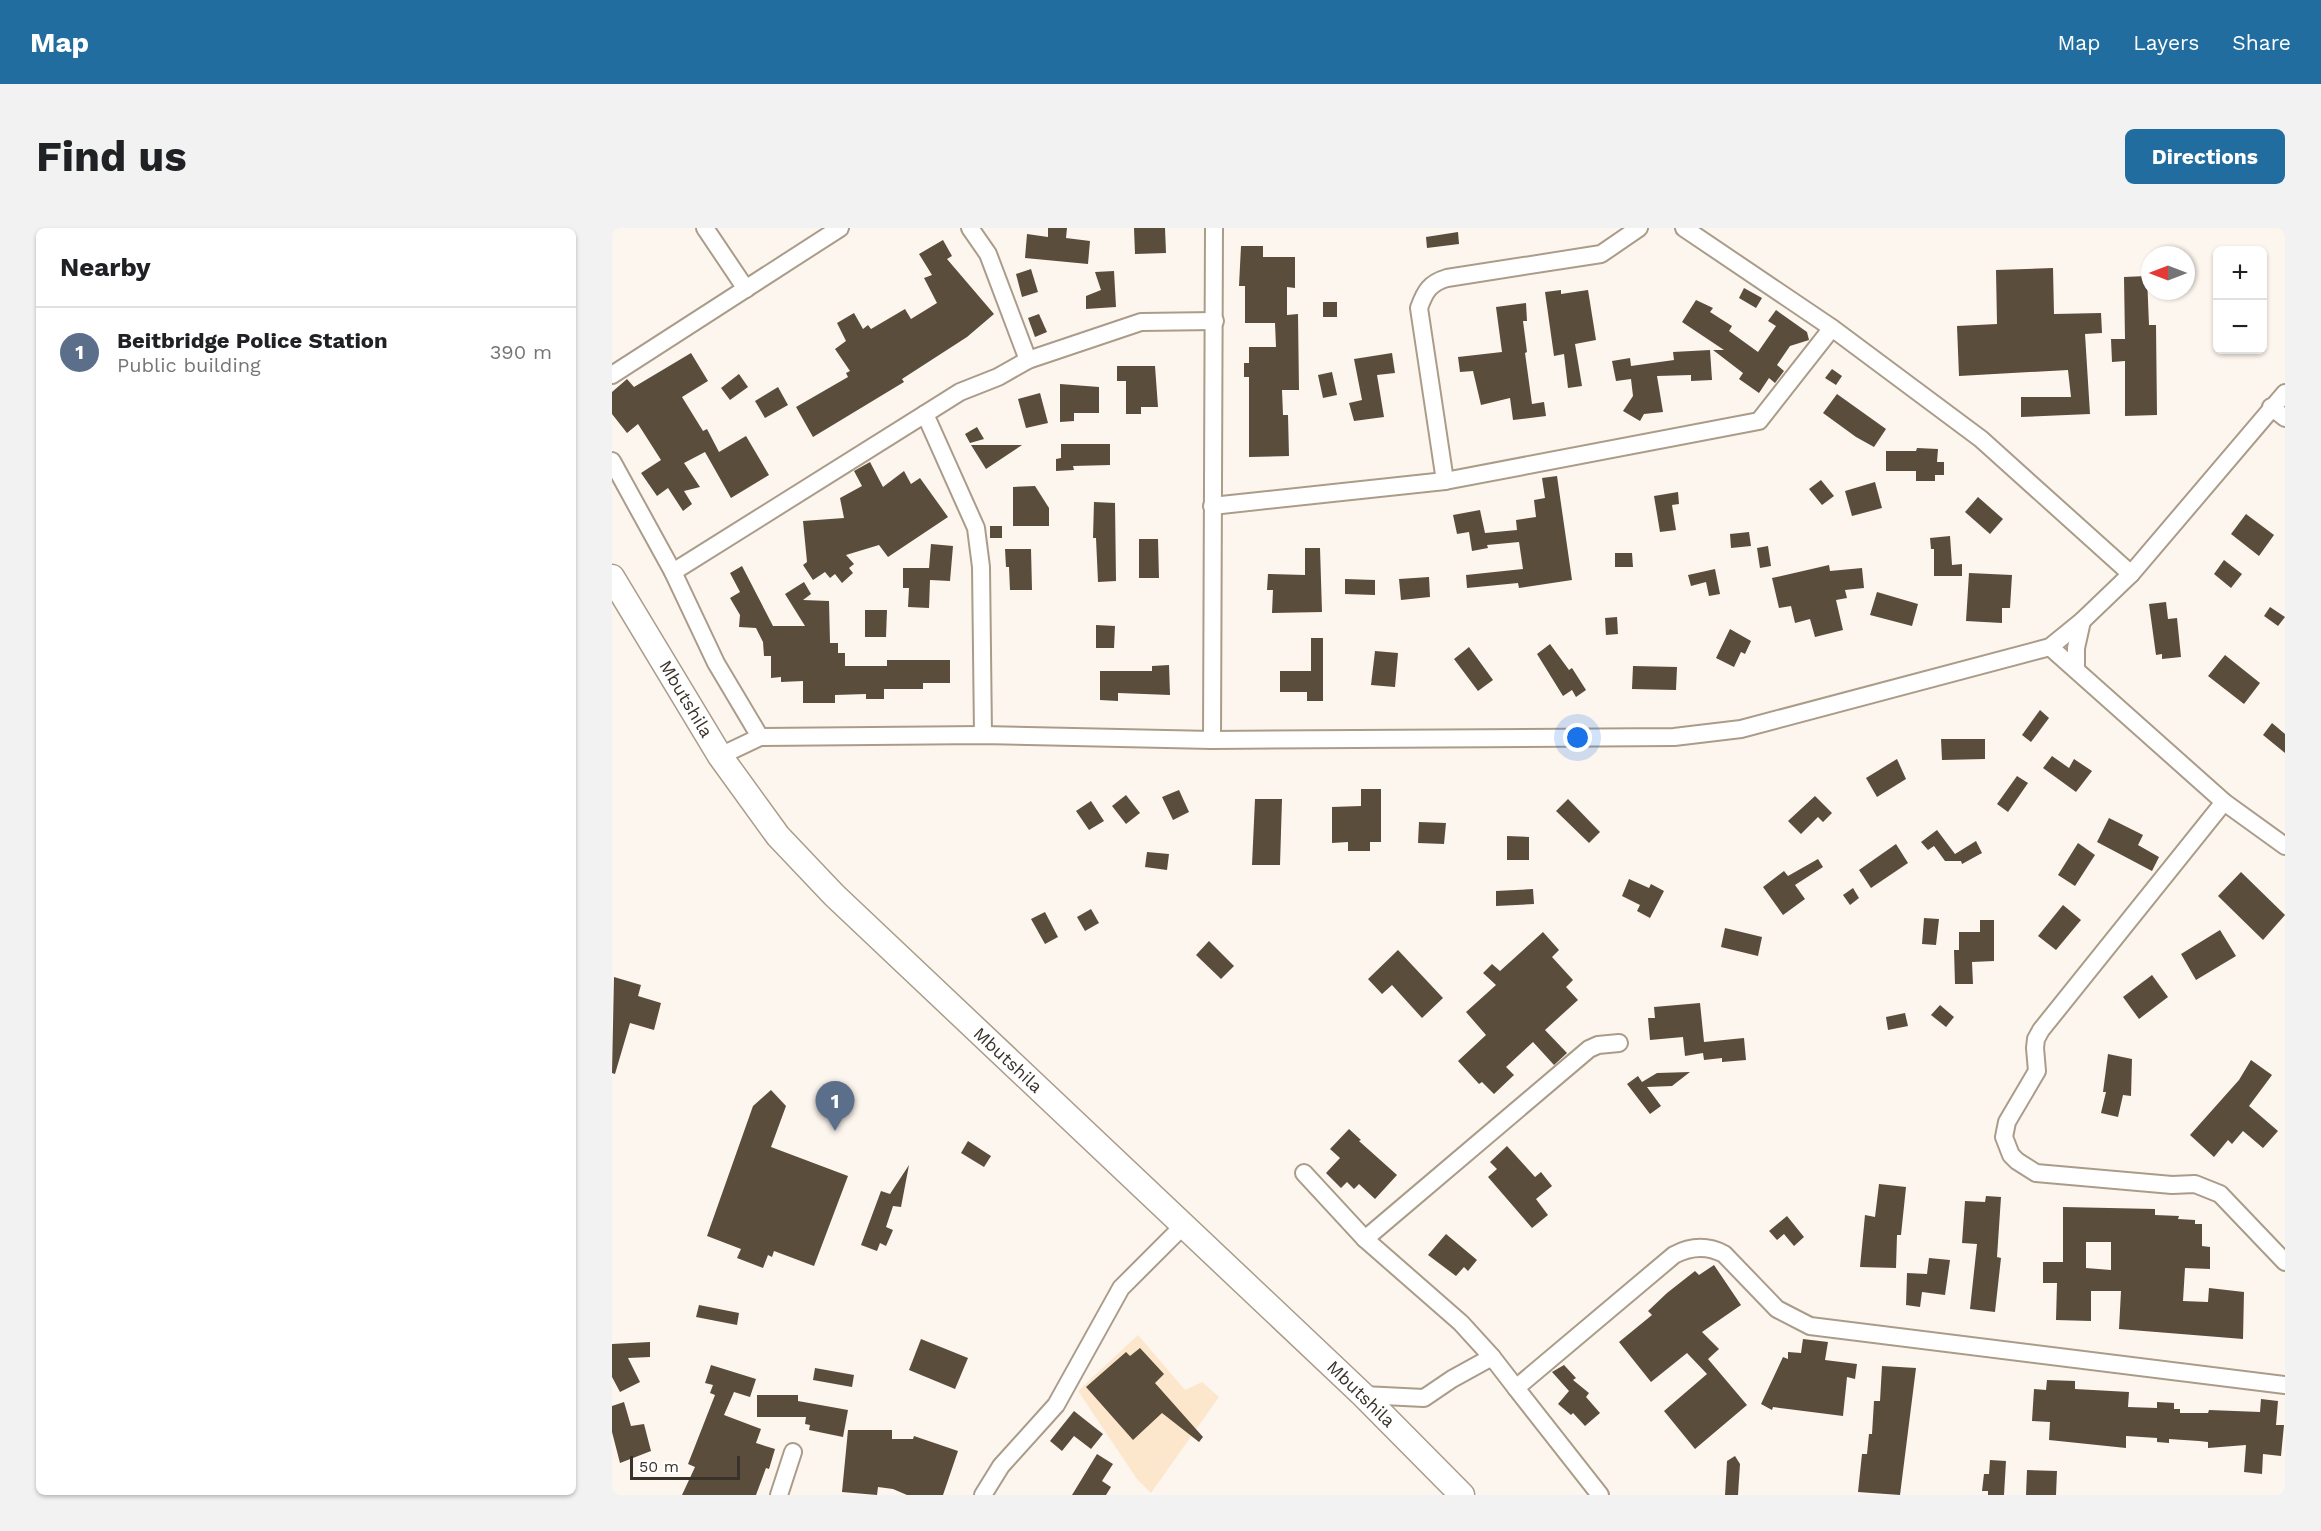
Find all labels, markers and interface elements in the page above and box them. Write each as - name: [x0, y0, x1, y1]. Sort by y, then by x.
- text: Map: [30, 26, 89, 59]
- text: Map: [2057, 30, 2100, 55]
- text: Layers: [2133, 30, 2199, 55]
- text: Share: [2232, 30, 2291, 55]
- button: Directions: [2125, 129, 2285, 184]
- text: Find us: [36, 132, 187, 181]
- north arrow: [2141, 246, 2195, 300]
- map controls: [2213, 246, 2267, 354]
- button: +: [2213, 246, 2267, 300]
- text: Nearby: [60, 252, 151, 282]
- button: −: [2213, 300, 2267, 354]
- text: Beitbridge Police Station: [117, 328, 388, 353]
- text: 1: [75, 340, 84, 364]
- text: 390 m: [490, 340, 552, 364]
- text: Public building: [117, 353, 261, 377]
- street label: Mbutshila: [655, 656, 718, 741]
- your location: [1563, 723, 1592, 752]
- street label: Mbutshila: [970, 1023, 1047, 1097]
- pin: 1: [816, 1082, 854, 1131]
- street label: Mbutshila: [1323, 1356, 1400, 1431]
- scale bar: [630, 1453, 740, 1480]
- text: 50 m: [639, 1457, 679, 1476]

